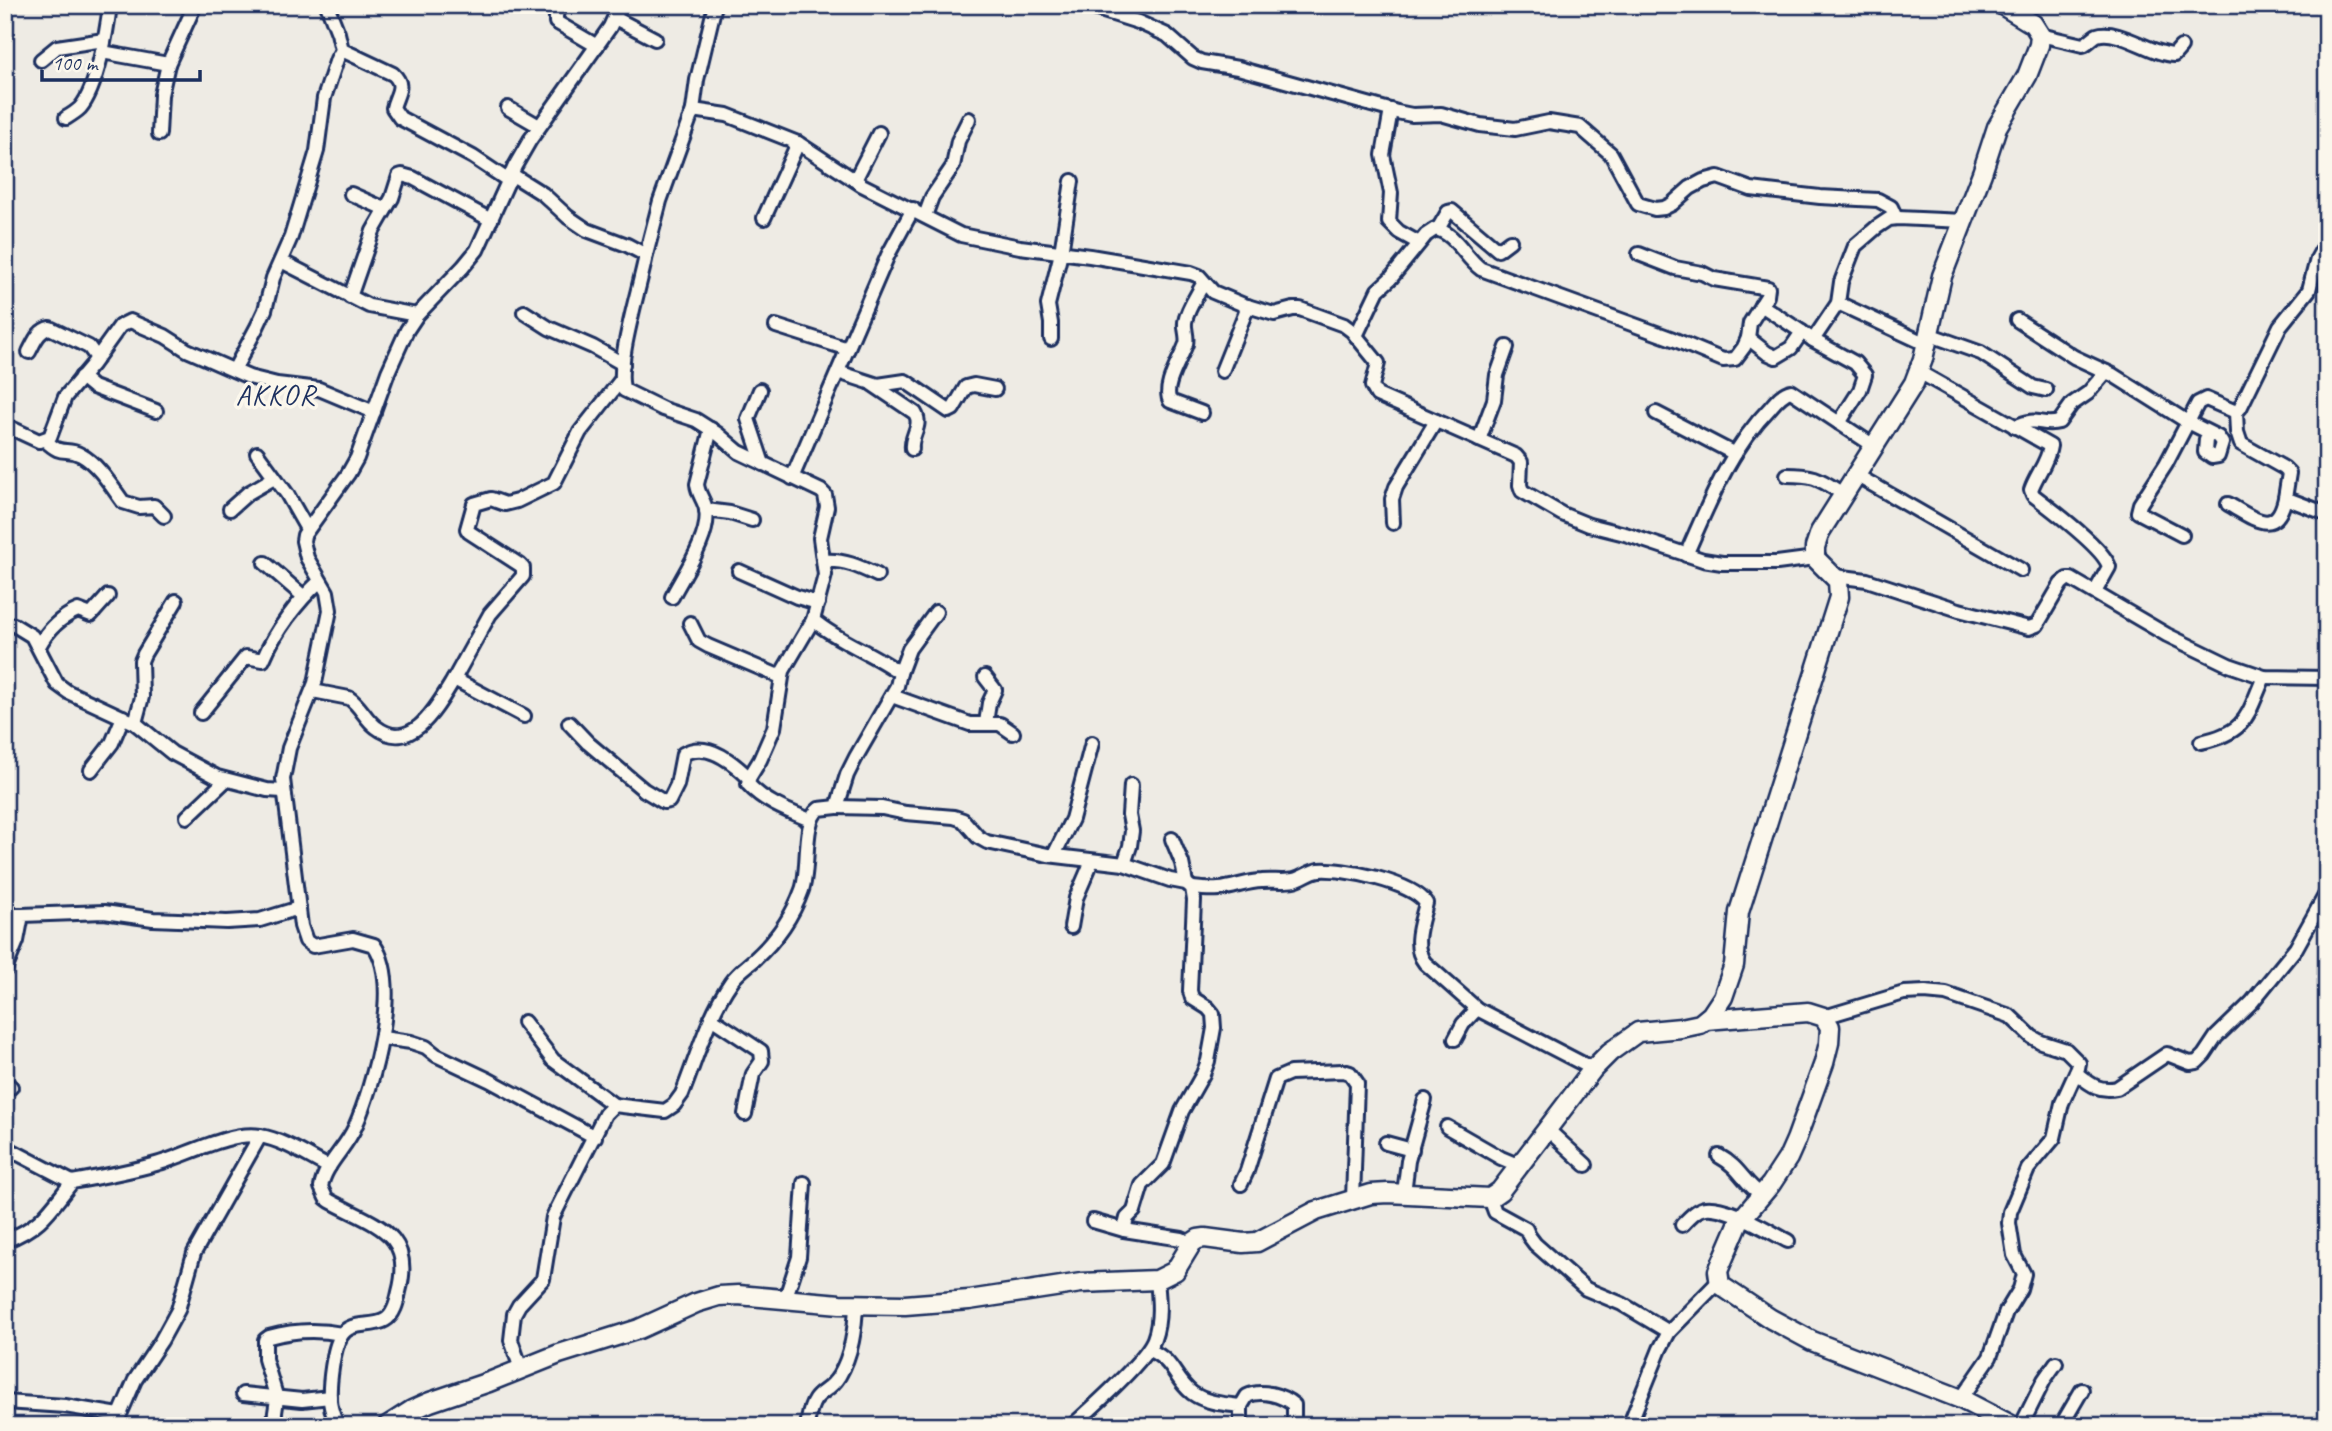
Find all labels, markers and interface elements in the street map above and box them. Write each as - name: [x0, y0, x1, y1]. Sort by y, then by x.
- scale bar: [42, 38, 200, 82]
- text: 100 m: [52, 50, 99, 76]
- district label: AKKOR: [236, 377, 317, 412]

